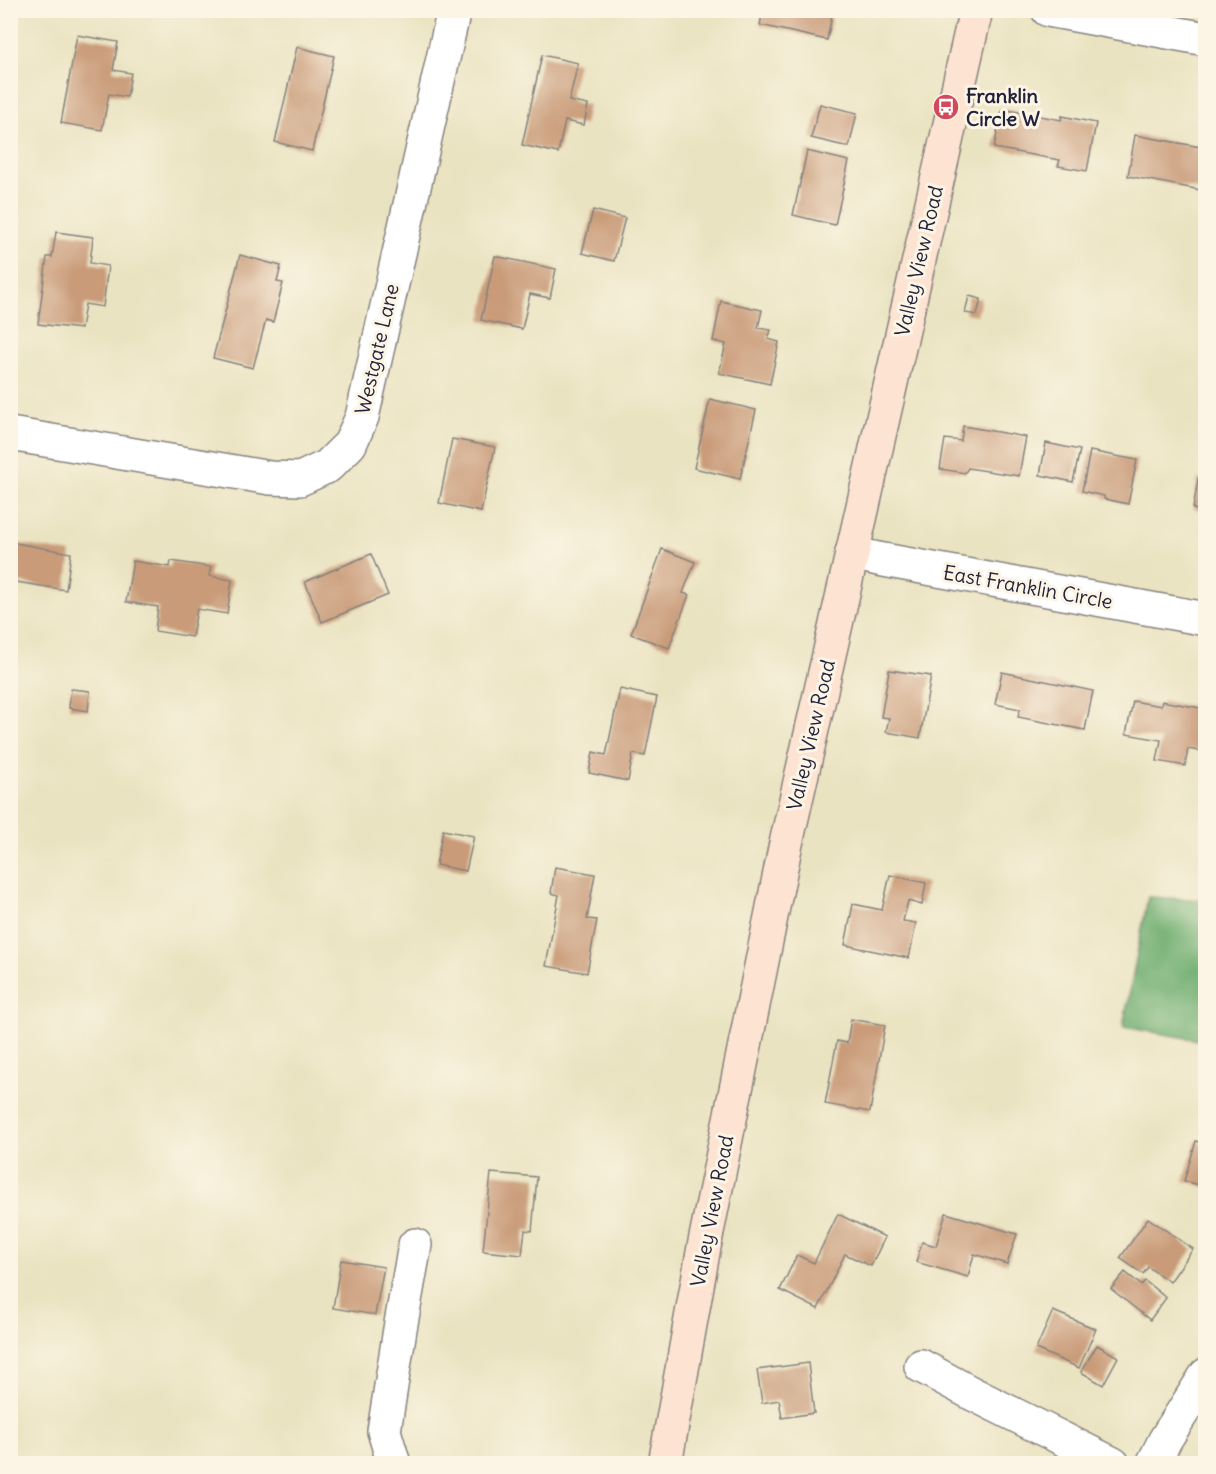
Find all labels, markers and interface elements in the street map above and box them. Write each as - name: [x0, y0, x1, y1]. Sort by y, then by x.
- place label: Franklin Circle W: [966, 83, 1040, 131]
- bus stop icon: Franklin Circle W: [931, 92, 961, 122]
- street label: Valley View Road: [889, 183, 948, 339]
- street label: Westgate Lane: [349, 281, 404, 417]
- street label: East Franklin Circle: [941, 559, 1115, 614]
- street label: Valley View Road: [781, 657, 840, 813]
- street label: Valley View Road: [685, 1133, 739, 1289]

